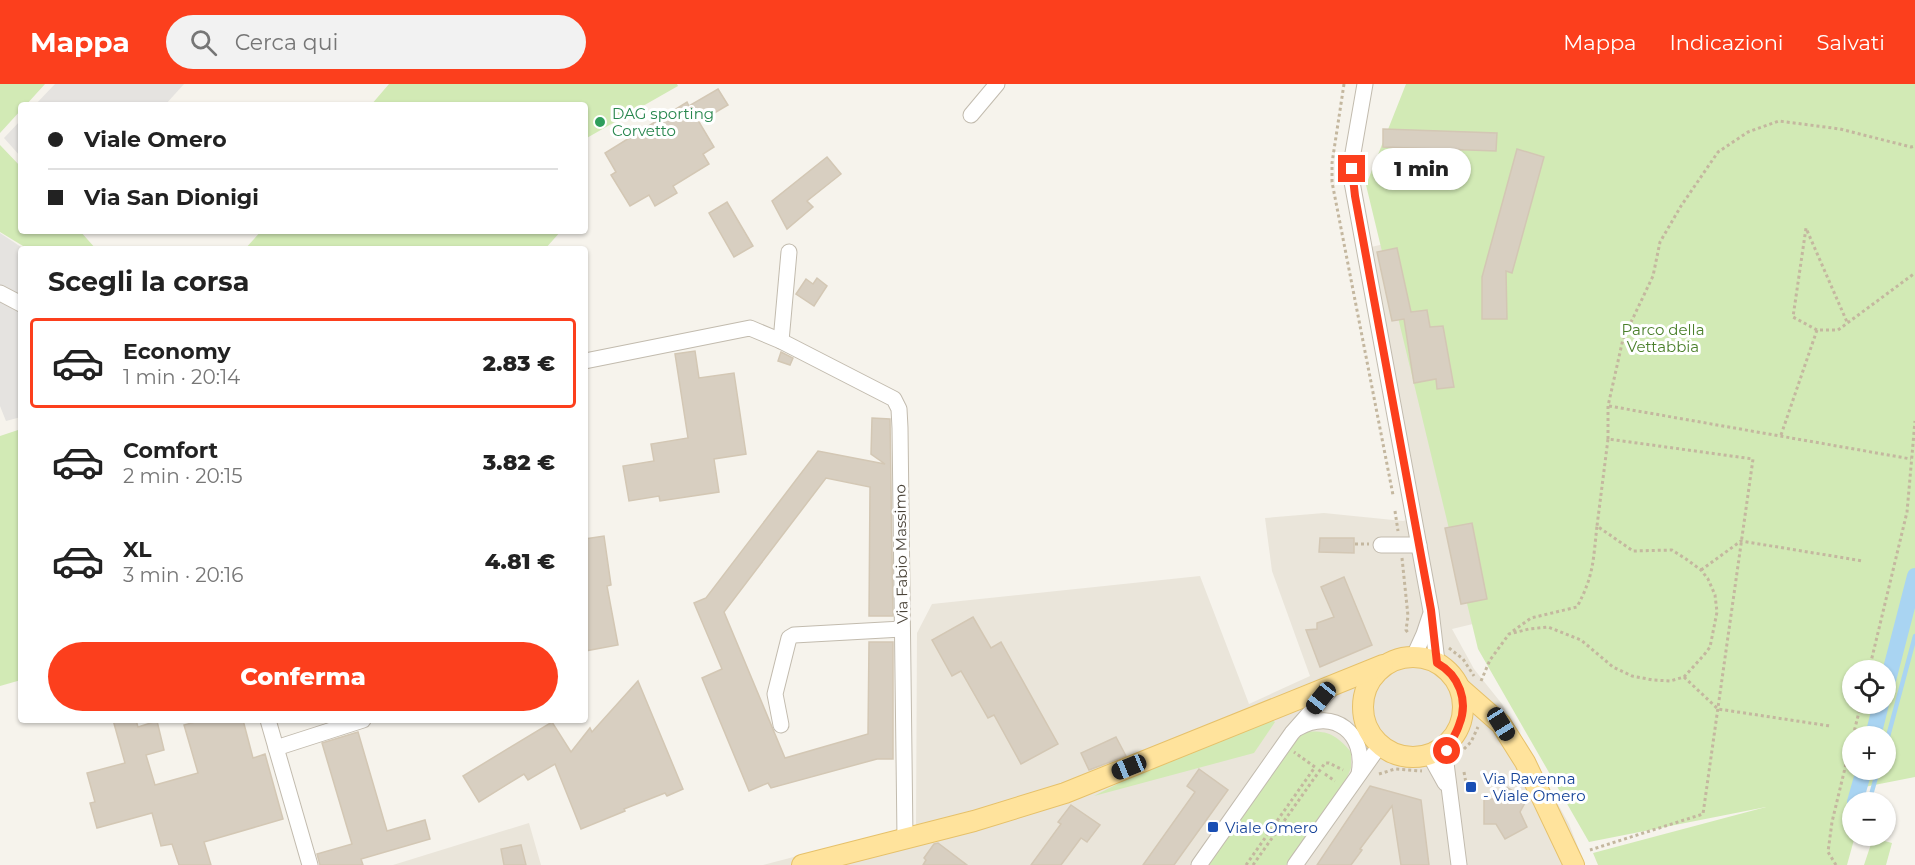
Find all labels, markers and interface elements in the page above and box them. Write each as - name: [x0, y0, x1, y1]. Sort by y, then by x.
- search box: [166, 15, 586, 69]
- text: Mappa: [30, 25, 130, 59]
- icon: search: [187, 26, 220, 59]
- text: Cerca qui: [235, 29, 338, 56]
- text: Mappa: [1563, 30, 1636, 55]
- text: Indicazioni: [1669, 30, 1784, 55]
- text: Salvati: [1817, 30, 1885, 55]
- place label: DAG sporting Corvetto: [612, 104, 714, 140]
- marker: DAG sporting Corvetto: [593, 115, 607, 129]
- text: Viale Omero: [84, 126, 227, 153]
- callout: 1 min: [1373, 148, 1472, 190]
- route end: [1338, 155, 1365, 182]
- text: 1 min: [1394, 157, 1449, 181]
- text: Via San Dionigi: [84, 184, 259, 211]
- text: Scegli la corsa: [48, 265, 249, 298]
- park label: Parco della Vettabbia: [1621, 320, 1705, 356]
- icon: car: [51, 336, 105, 390]
- text: Economy: [123, 338, 231, 365]
- text: 2.83 €: [483, 350, 555, 377]
- text: 1 min · 20:14: [123, 365, 240, 389]
- icon: car: [51, 435, 105, 489]
- text: Comfort: [123, 437, 218, 464]
- text: 3.82 €: [483, 449, 555, 476]
- text: 2 min · 20:15: [123, 464, 243, 488]
- street label: Via Fabio Massimo: [890, 484, 912, 624]
- icon: car: [51, 534, 105, 588]
- text: XL: [123, 536, 152, 563]
- text: 4.81 €: [485, 548, 555, 575]
- text: 3 min · 20:16: [123, 563, 243, 587]
- button: Conferma: [48, 642, 558, 711]
- map controls: [1842, 660, 1896, 846]
- button: locate: [1842, 660, 1896, 714]
- car: [1303, 678, 1339, 718]
- car: [1484, 704, 1518, 744]
- button: +: [1842, 726, 1896, 780]
- route start: [1433, 737, 1460, 764]
- car: [1109, 752, 1149, 782]
- place label: Via Ravenna - Viale Omero: [1483, 769, 1586, 805]
- marker: Via Ravenna - Viale Omero: [1464, 780, 1478, 794]
- button: −: [1842, 792, 1896, 846]
- place label: Viale Omero: [1225, 818, 1318, 837]
- marker: Viale Omero: [1206, 820, 1220, 834]

